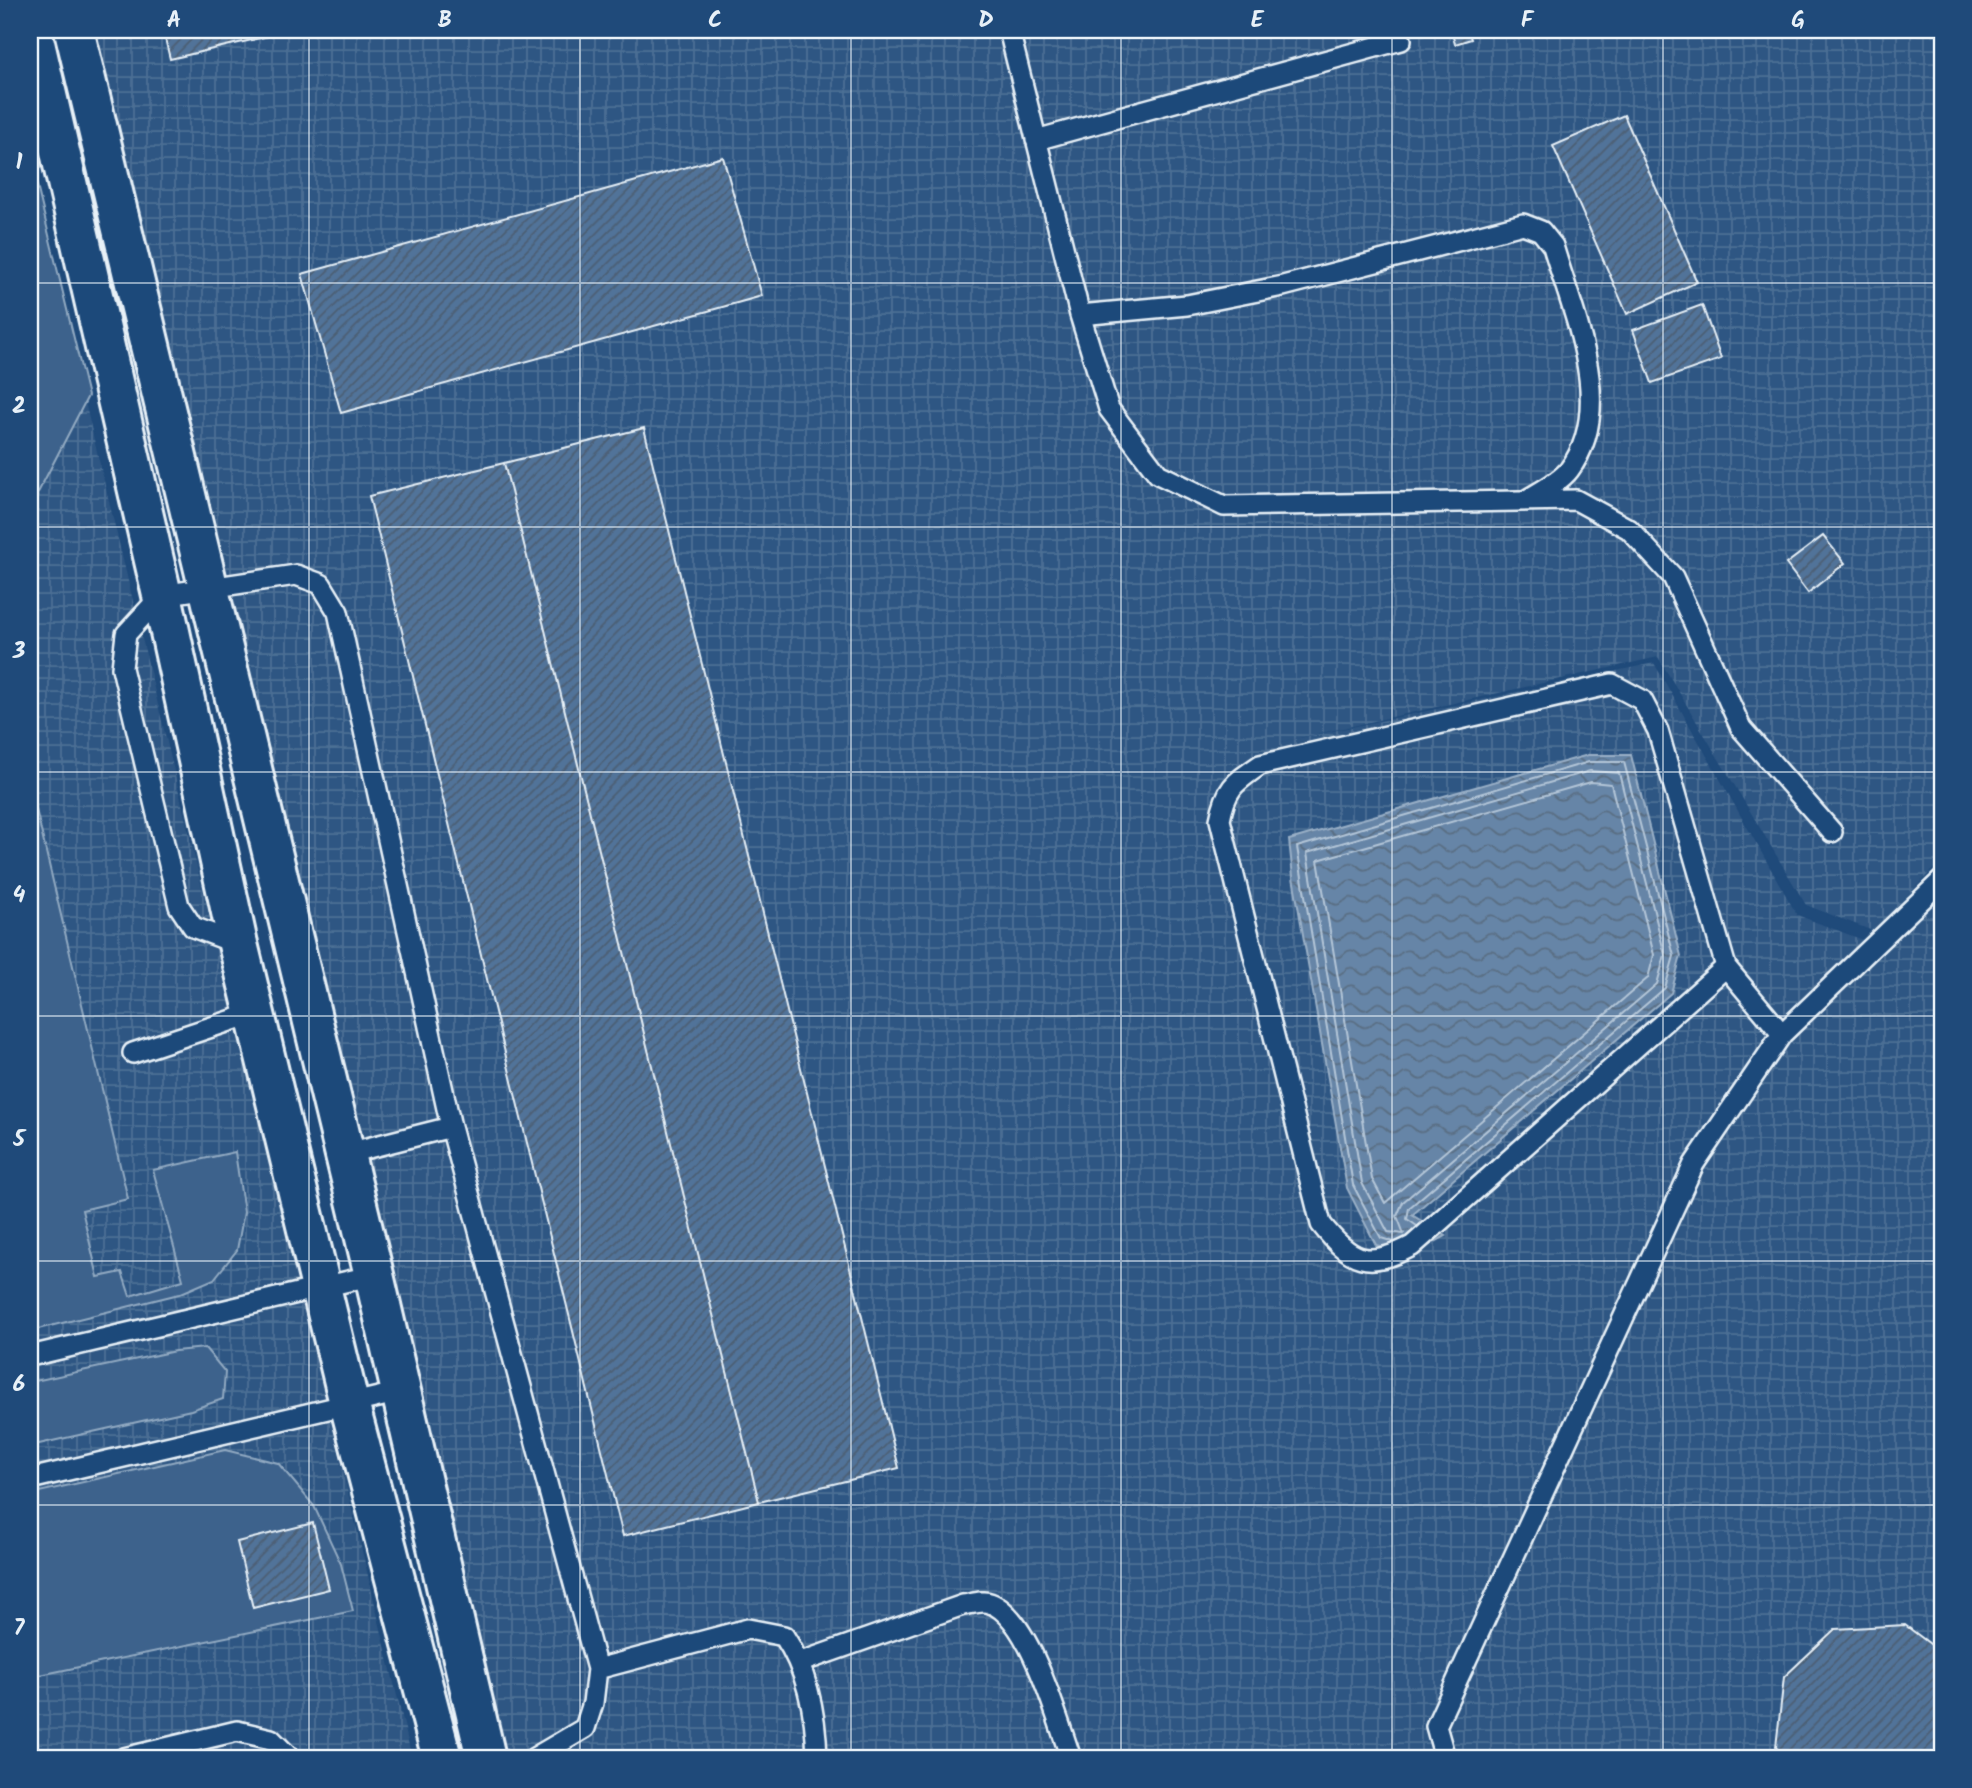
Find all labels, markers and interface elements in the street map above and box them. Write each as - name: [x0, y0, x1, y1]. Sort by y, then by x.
- text: A: [167, 3, 181, 39]
- text: B: [438, 3, 452, 39]
- text: C: [708, 3, 722, 39]
- text: D: [978, 3, 994, 39]
- text: E: [1251, 3, 1265, 39]
- text: F: [1521, 3, 1535, 39]
- text: G: [1791, 3, 1805, 39]
- text: 1: [16, 145, 23, 181]
- text: 2: [12, 389, 26, 425]
- text: 3: [12, 634, 26, 670]
- text: 4: [13, 878, 26, 914]
- text: 5: [12, 1122, 27, 1158]
- text: 6: [13, 1367, 25, 1403]
- text: 7: [14, 1611, 26, 1647]

